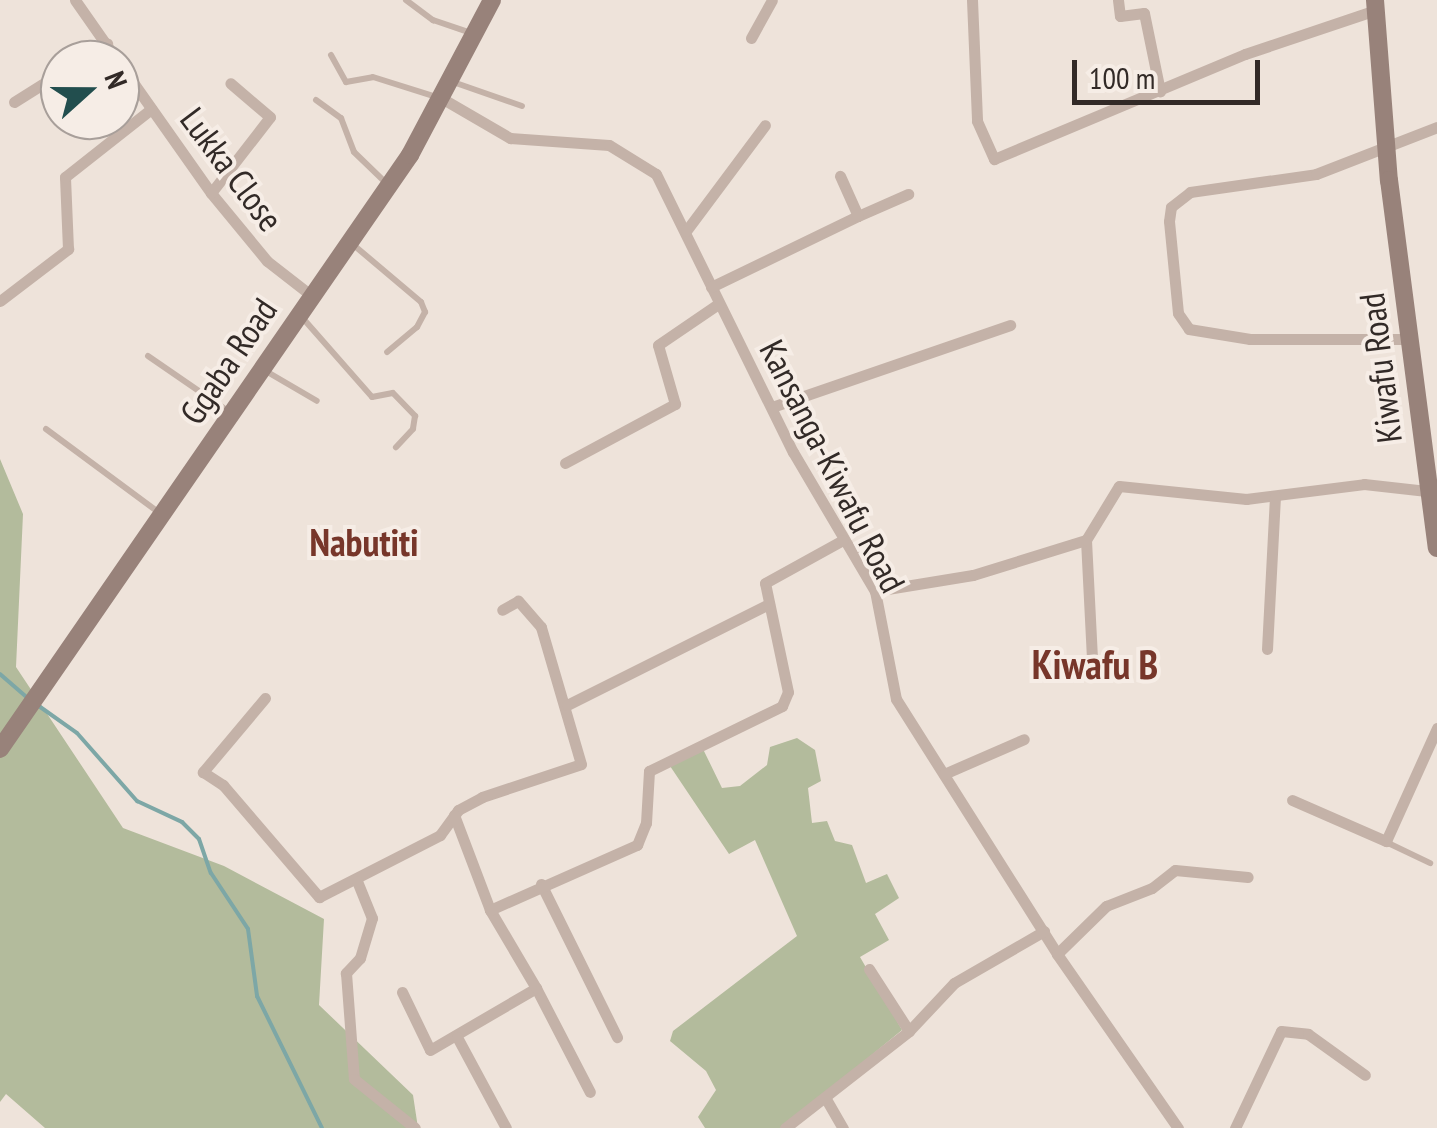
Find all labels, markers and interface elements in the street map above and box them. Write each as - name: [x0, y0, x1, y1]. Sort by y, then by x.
- north arrow: [40, 40, 140, 140]
- scale bar: [1077, 40, 1264, 102]
- text: 100 m: [1089, 58, 1155, 97]
- text: N: [97, 66, 137, 93]
- street label: Lukka Close: [172, 99, 292, 239]
- street label: Ggaba Road: [171, 290, 285, 432]
- street label: Kiwafu Road: [1350, 291, 1410, 445]
- street label: Kansanga-Kiwafu Road: [751, 333, 915, 599]
- district label: Nabutiti: [309, 519, 419, 565]
- district label: Kiwafu B: [1032, 640, 1158, 688]

